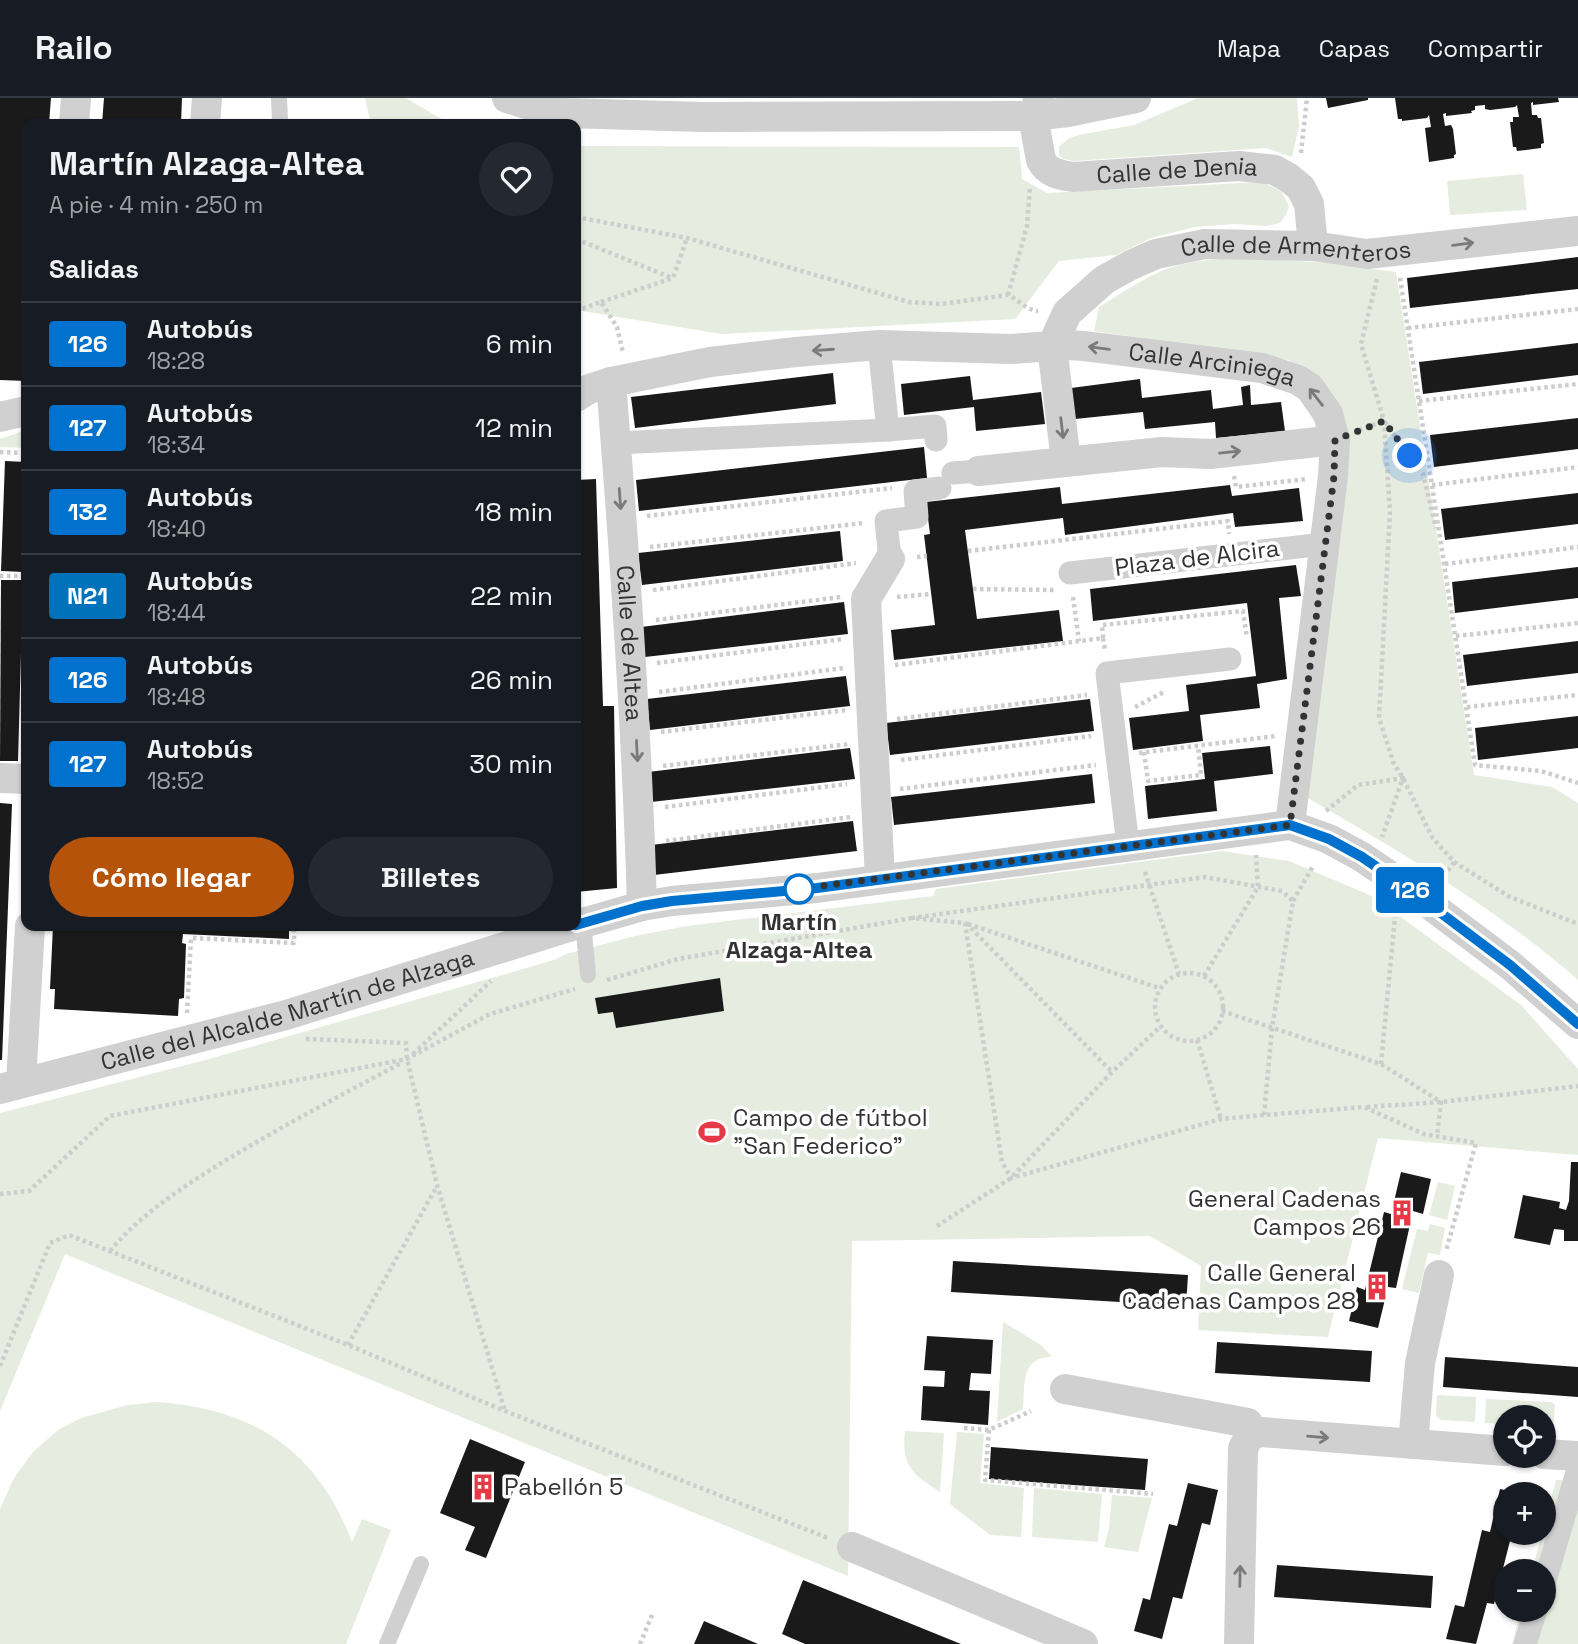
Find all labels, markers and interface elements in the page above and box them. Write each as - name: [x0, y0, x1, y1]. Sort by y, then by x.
- text: Railo: [35, 27, 113, 69]
- text: Mapa: [1217, 33, 1281, 64]
- text: Capas: [1319, 33, 1390, 64]
- text: Compartir: [1428, 33, 1543, 64]
- button: heart: [479, 142, 553, 216]
- text: Martín Alzaga-Altea: [49, 143, 364, 185]
- street label: Calle de Denia: [1095, 150, 1260, 190]
- text: A pie · 4 min · 250 m: [49, 190, 263, 220]
- street label: Calle de Armenteros: [1178, 227, 1413, 270]
- one-way arrow: [1451, 238, 1474, 251]
- text: Salidas: [49, 252, 139, 286]
- text: Autobús: [147, 312, 253, 346]
- text: 6 min: [486, 327, 553, 361]
- text: 126: [68, 328, 107, 359]
- street label: Calle Arciniega: [1127, 336, 1300, 393]
- one-way arrow: [1088, 342, 1111, 355]
- one-way arrow: [813, 344, 835, 357]
- text: 18:28: [147, 346, 205, 376]
- one-way arrow: [1309, 389, 1324, 407]
- text: Autobús: [147, 396, 253, 430]
- text: 12 min: [475, 411, 553, 445]
- text: 127: [68, 412, 107, 443]
- one-way arrow: [1055, 416, 1068, 439]
- text: 18:34: [147, 430, 205, 460]
- your location: [1392, 438, 1427, 473]
- one-way arrow: [1218, 445, 1241, 458]
- text: Autobús: [147, 480, 253, 514]
- one-way arrow: [614, 487, 627, 510]
- text: 18 min: [475, 495, 553, 529]
- text: 132: [68, 496, 107, 527]
- text: 18:40: [147, 514, 206, 544]
- street label: Plaza de Alcira: [1113, 532, 1281, 583]
- text: Autobús: [147, 564, 253, 598]
- street label: Calle de Altea: [610, 564, 650, 722]
- text: 22 min: [470, 579, 553, 613]
- text: N21: [67, 580, 108, 611]
- text: 18:44: [147, 598, 206, 628]
- text: Autobús: [147, 648, 253, 682]
- text: 26 min: [470, 663, 553, 697]
- text: 126: [68, 664, 107, 695]
- text: 18:48: [147, 682, 205, 712]
- text: Autobús: [147, 732, 253, 766]
- one-way arrow: [630, 739, 643, 762]
- text: 30 min: [469, 747, 553, 781]
- text: 127: [68, 748, 107, 779]
- text: 18:52: [147, 766, 204, 796]
- button: Cómo llegar: [49, 837, 294, 917]
- button: Billetes: [308, 837, 553, 917]
- line badge: 126: [1370, 867, 1450, 913]
- marker: Martín Alzaga-Altea: [784, 874, 814, 904]
- text: 126: [1390, 874, 1430, 905]
- place label: Martín Alzaga-Altea: [726, 906, 872, 965]
- street label: Calle del Alcalde Martín de Alzaga: [97, 941, 478, 1077]
- place label: Campo de fútbol "San Federico": [733, 1102, 928, 1161]
- sports icon: Campo de fútbol "San Federico": [697, 1117, 727, 1147]
- place label: General Cadenas Campos 26: [1188, 1183, 1381, 1242]
- building icon: General Cadenas Campos 26: [1387, 1198, 1417, 1228]
- place label: Calle General Cadenas Campos 28: [1122, 1257, 1356, 1316]
- building icon: Calle General Cadenas Campos 28: [1362, 1272, 1392, 1302]
- map controls: [1493, 1405, 1556, 1622]
- button: locate: [1493, 1405, 1556, 1468]
- one-way arrow: [1306, 1431, 1329, 1444]
- place label: Pabellón 5: [504, 1471, 623, 1502]
- building icon: Pabellón 5: [468, 1472, 498, 1502]
- button: +: [1493, 1482, 1556, 1545]
- button: −: [1493, 1559, 1556, 1622]
- one-way arrow: [1234, 1565, 1247, 1588]

